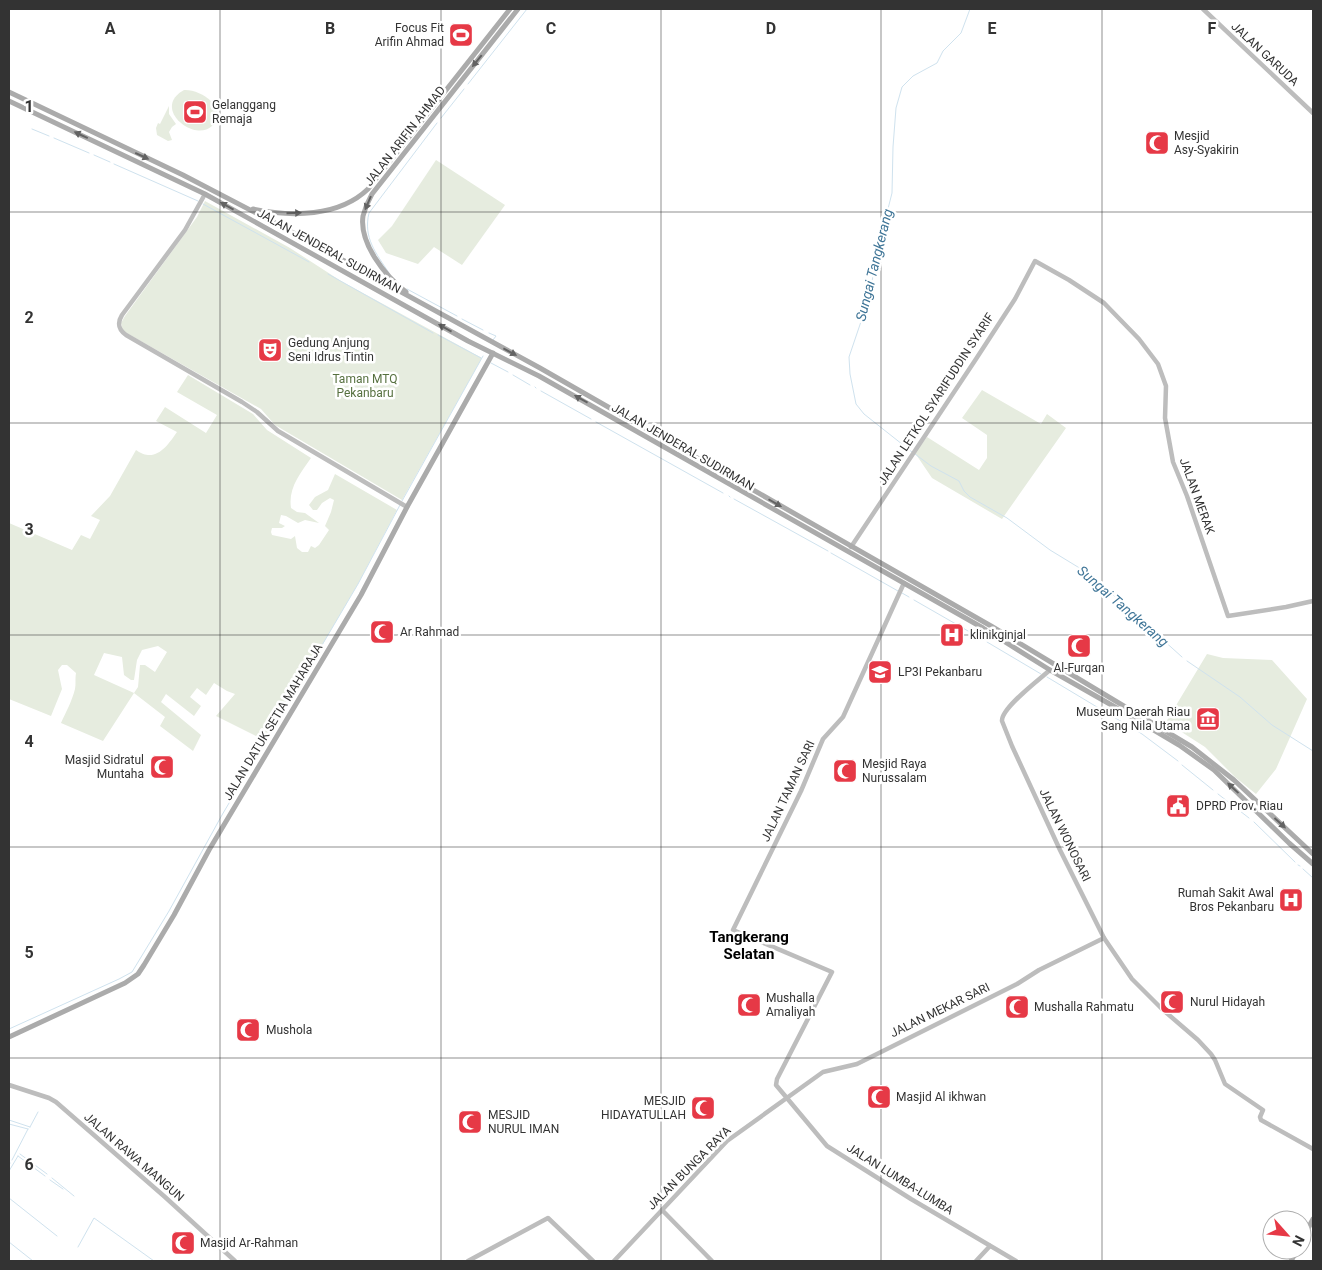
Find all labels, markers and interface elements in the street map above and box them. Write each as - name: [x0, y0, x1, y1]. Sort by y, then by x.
- text: A: [105, 19, 116, 38]
- text: B: [325, 19, 335, 38]
- text: C: [546, 19, 556, 38]
- text: D: [766, 19, 776, 38]
- text: E: [988, 19, 997, 38]
- text: F: [1208, 19, 1217, 38]
- street label: JALAN GARUDA: [1228, 19, 1302, 89]
- place label: Focus Fit Arifin Ahmad: [375, 21, 444, 49]
- sports icon: Focus Fit Arifin Ahmad: [448, 22, 474, 48]
- one-way arrow: [472, 54, 483, 67]
- street label: JALAN ARIFIN AHMAD: [362, 83, 448, 189]
- text: 1: [24, 97, 34, 116]
- place label: Gelanggang Remaja: [212, 98, 276, 126]
- sports icon: Gelanggang Remaja: [182, 99, 208, 125]
- place label: Mesjid Asy-Syakirin: [1174, 129, 1239, 157]
- mosque icon: Mesjid Asy-Syakirin: [1144, 130, 1170, 156]
- one-way arrow: [74, 131, 88, 139]
- one-way arrow: [135, 152, 149, 160]
- one-way arrow: [363, 196, 371, 210]
- one-way arrow: [220, 202, 234, 210]
- street label: JALAN JENDERAL SUDIRMAN: [255, 206, 403, 296]
- water label: Sungai Tangkerang: [852, 207, 896, 323]
- one-way arrow: [286, 208, 302, 216]
- text: 2: [24, 308, 34, 327]
- street label: JALAN LETKOL SYARIFUDDIN SYARIF: [875, 310, 997, 488]
- one-way arrow: [438, 324, 452, 333]
- place label: Gedung Anjung Seni Idrus Tintin: [288, 336, 374, 364]
- theatre icon: Gedung Anjung Seni Idrus Tintin: [257, 337, 283, 363]
- one-way arrow: [503, 348, 517, 356]
- park label: Taman MTQ Pekanbaru: [332, 372, 398, 400]
- one-way arrow: [574, 395, 587, 404]
- street label: JALAN JENDERAL SUDIRMAN: [609, 400, 757, 494]
- street label: JALAN MERAK: [1177, 456, 1217, 537]
- one-way arrow: [768, 498, 781, 507]
- text: 3: [24, 520, 34, 539]
- water label: Sungai Tangkerang: [1074, 562, 1172, 650]
- mosque icon: Ar Rahmad: [369, 619, 395, 645]
- hospital icon: klinikginjal: [939, 622, 965, 648]
- place label: Ar Rahmad: [400, 625, 459, 639]
- place label: klinikginjal: [970, 628, 1026, 642]
- mosque icon: Al-Furqan: [1066, 633, 1092, 659]
- street label: JALAN DATUK SETIA MAHARAJA: [221, 641, 326, 803]
- school or university icon: LP3I Pekanbaru: [867, 659, 893, 685]
- place label: Al-Furqan: [1053, 661, 1105, 675]
- place label: LP3I Pekanbaru: [898, 665, 982, 679]
- place label: Museum Daerah Riau Sang Nila Utama: [1076, 705, 1190, 733]
- museum icon: Museum Daerah Riau Sang Nila Utama: [1195, 706, 1221, 732]
- text: 4: [24, 732, 34, 751]
- street label: JALAN TAMAN SARI: [758, 738, 818, 844]
- place label: Masjid Sidratul Muntaha: [65, 753, 144, 781]
- mosque icon: Masjid Sidratul Muntaha: [149, 754, 175, 780]
- place label: Mesjid Raya Nurussalam: [862, 757, 927, 785]
- mosque icon: Mesjid Raya Nurussalam: [832, 758, 858, 784]
- one-way arrow: [1227, 782, 1239, 794]
- street label: JALAN WONOSARI: [1036, 786, 1094, 884]
- public building icon: DPRD Prov. Riau: [1165, 793, 1191, 819]
- place label: DPRD Prov. Riau: [1196, 799, 1283, 813]
- one-way arrow: [1273, 818, 1286, 829]
- place label: Rumah Sakit Awal Bros Pekanbaru: [1178, 886, 1274, 914]
- hospital icon: Rumah Sakit Awal Bros Pekanbaru: [1278, 887, 1304, 913]
- district label: Tangkerang Selatan: [709, 928, 789, 963]
- text: 5: [24, 943, 34, 962]
- street label: JALAN MEKAR SARI: [888, 980, 992, 1040]
- mosque icon: Nurul Hidayah: [1159, 989, 1185, 1015]
- place label: Mushalla Amaliyah: [766, 991, 815, 1019]
- mosque icon: Mushalla Amaliyah: [736, 992, 762, 1018]
- mosque icon: Mushalla Rahmatu: [1004, 994, 1030, 1020]
- place label: Nurul Hidayah: [1190, 995, 1265, 1009]
- place label: Mushalla Rahmatu: [1034, 1000, 1134, 1014]
- mosque icon: Mushola: [235, 1017, 261, 1043]
- place label: Mushola: [266, 1023, 312, 1037]
- mosque icon: Masjid Al ikhwan: [866, 1084, 892, 1110]
- place label: Masjid Al ikhwan: [896, 1090, 986, 1104]
- place label: MESJID HIDAYATULLAH: [601, 1094, 686, 1122]
- mosque icon: MESJID HIDAYATULLAH: [690, 1095, 716, 1121]
- place label: MESJID NURUL IMAN: [488, 1108, 559, 1136]
- mosque icon: MESJID NURUL IMAN: [457, 1109, 483, 1135]
- street label: JALAN RAWA MANGUN: [81, 1110, 187, 1204]
- street label: JALAN BUNGA RAYA: [644, 1123, 734, 1213]
- street label: JALAN LUMBA-LUMBA: [844, 1140, 956, 1218]
- text: 6: [24, 1155, 34, 1174]
- north arrow: [1262, 1210, 1312, 1260]
- mosque icon: Masjid Ar-Rahman: [170, 1230, 196, 1256]
- text: N: [1289, 1233, 1308, 1249]
- place label: Masjid Ar-Rahman: [200, 1236, 298, 1250]

